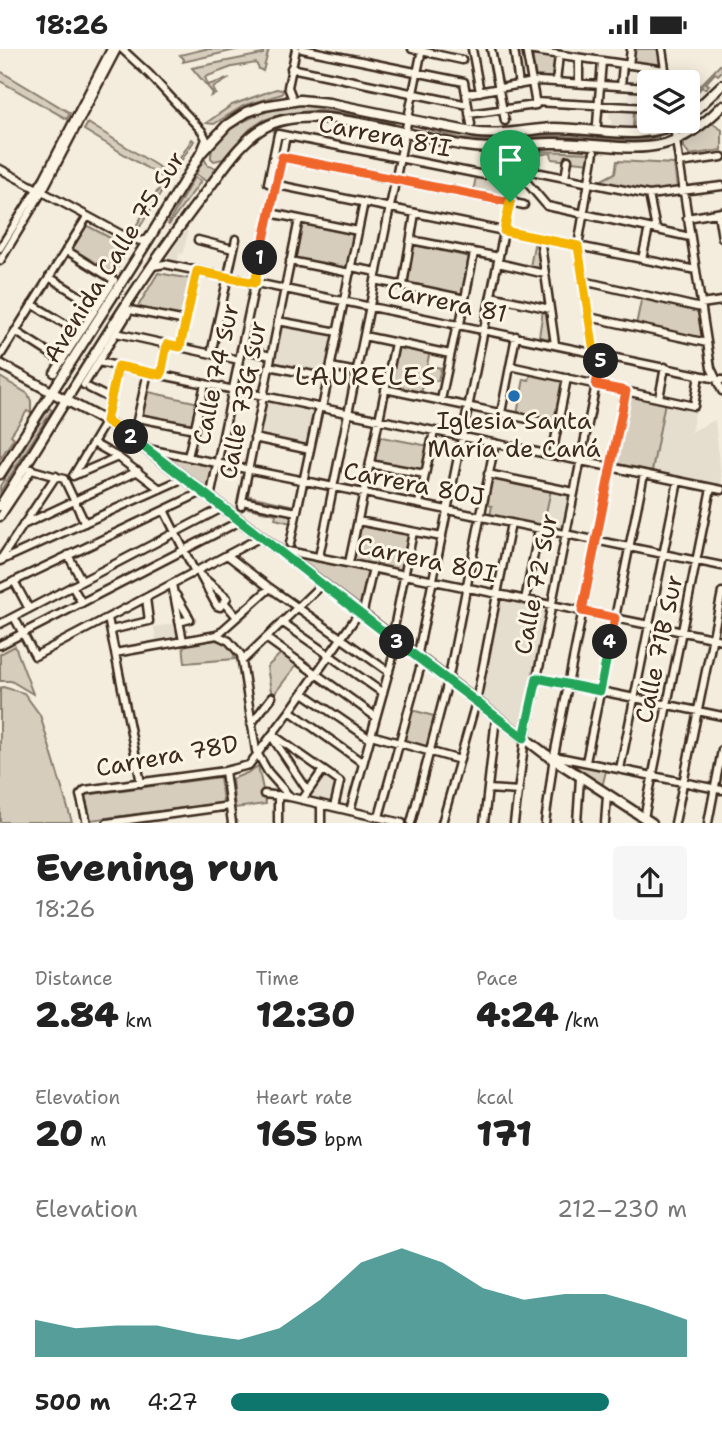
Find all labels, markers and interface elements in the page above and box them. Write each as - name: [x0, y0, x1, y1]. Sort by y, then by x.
- text: 18:26: [35, 7, 108, 42]
- map controls: [637, 70, 700, 133]
- button: layers: [637, 70, 700, 133]
- street label: Carrera 81I: [316, 107, 454, 165]
- pin: [480, 130, 540, 202]
- icon: arrive: [491, 141, 529, 179]
- street label: Avenida Calle 75 Sur: [36, 145, 192, 369]
- pin: 1: [243, 241, 278, 276]
- text: 1: [255, 245, 264, 270]
- street label: Carrera 81: [384, 274, 510, 330]
- street label: Calle 74 Sur: [185, 300, 247, 448]
- street label: Calle 73G Sur: [212, 318, 274, 482]
- pin: 5: [584, 343, 618, 379]
- text: 5: [595, 348, 606, 373]
- district label: LAURELES: [295, 358, 437, 393]
- marker: Iglesia Santa María de Caná: [506, 388, 522, 404]
- place label: Iglesia Santa María de Caná: [427, 405, 601, 465]
- pin: 2: [114, 419, 148, 455]
- text: 2: [124, 424, 137, 449]
- street label: Carrera 80J: [341, 455, 487, 513]
- street label: Calle 72 Sur: [507, 511, 565, 657]
- street label: Carrera 80I: [354, 530, 500, 590]
- street label: Calle 71B Sur: [628, 572, 690, 726]
- pin: 3: [380, 625, 414, 659]
- pin: 4: [592, 625, 628, 659]
- text: 3: [390, 629, 403, 654]
- text: 4: [603, 629, 616, 654]
- street label: Carrera 78D: [93, 728, 241, 784]
- text: Evening run: [35, 842, 278, 893]
- button: share: [613, 846, 687, 920]
- text: 18:26: [35, 894, 96, 924]
- text: Distance: [35, 966, 113, 991]
- text: Time: [256, 966, 299, 991]
- text: Pace: [476, 966, 518, 991]
- text: 2.84: [35, 991, 119, 1038]
- text: 12:30: [256, 991, 355, 1038]
- text: 4:24: [476, 991, 559, 1038]
- text: km: [119, 1008, 152, 1033]
- text: /km: [559, 1008, 599, 1033]
- text: Elevation: [35, 1085, 120, 1110]
- text: Heart rate: [256, 1085, 352, 1110]
- text: kcal: [476, 1085, 513, 1110]
- text: 20: [35, 1110, 83, 1157]
- text: 165: [256, 1110, 318, 1157]
- text: 171: [476, 1110, 532, 1157]
- text: m: [83, 1127, 106, 1152]
- text: bpm: [318, 1127, 363, 1152]
- text: Elevation: [35, 1194, 138, 1224]
- text: 212–230 m: [557, 1194, 687, 1224]
- text: 500 m: [35, 1387, 110, 1417]
- text: 4:27: [147, 1387, 198, 1417]

